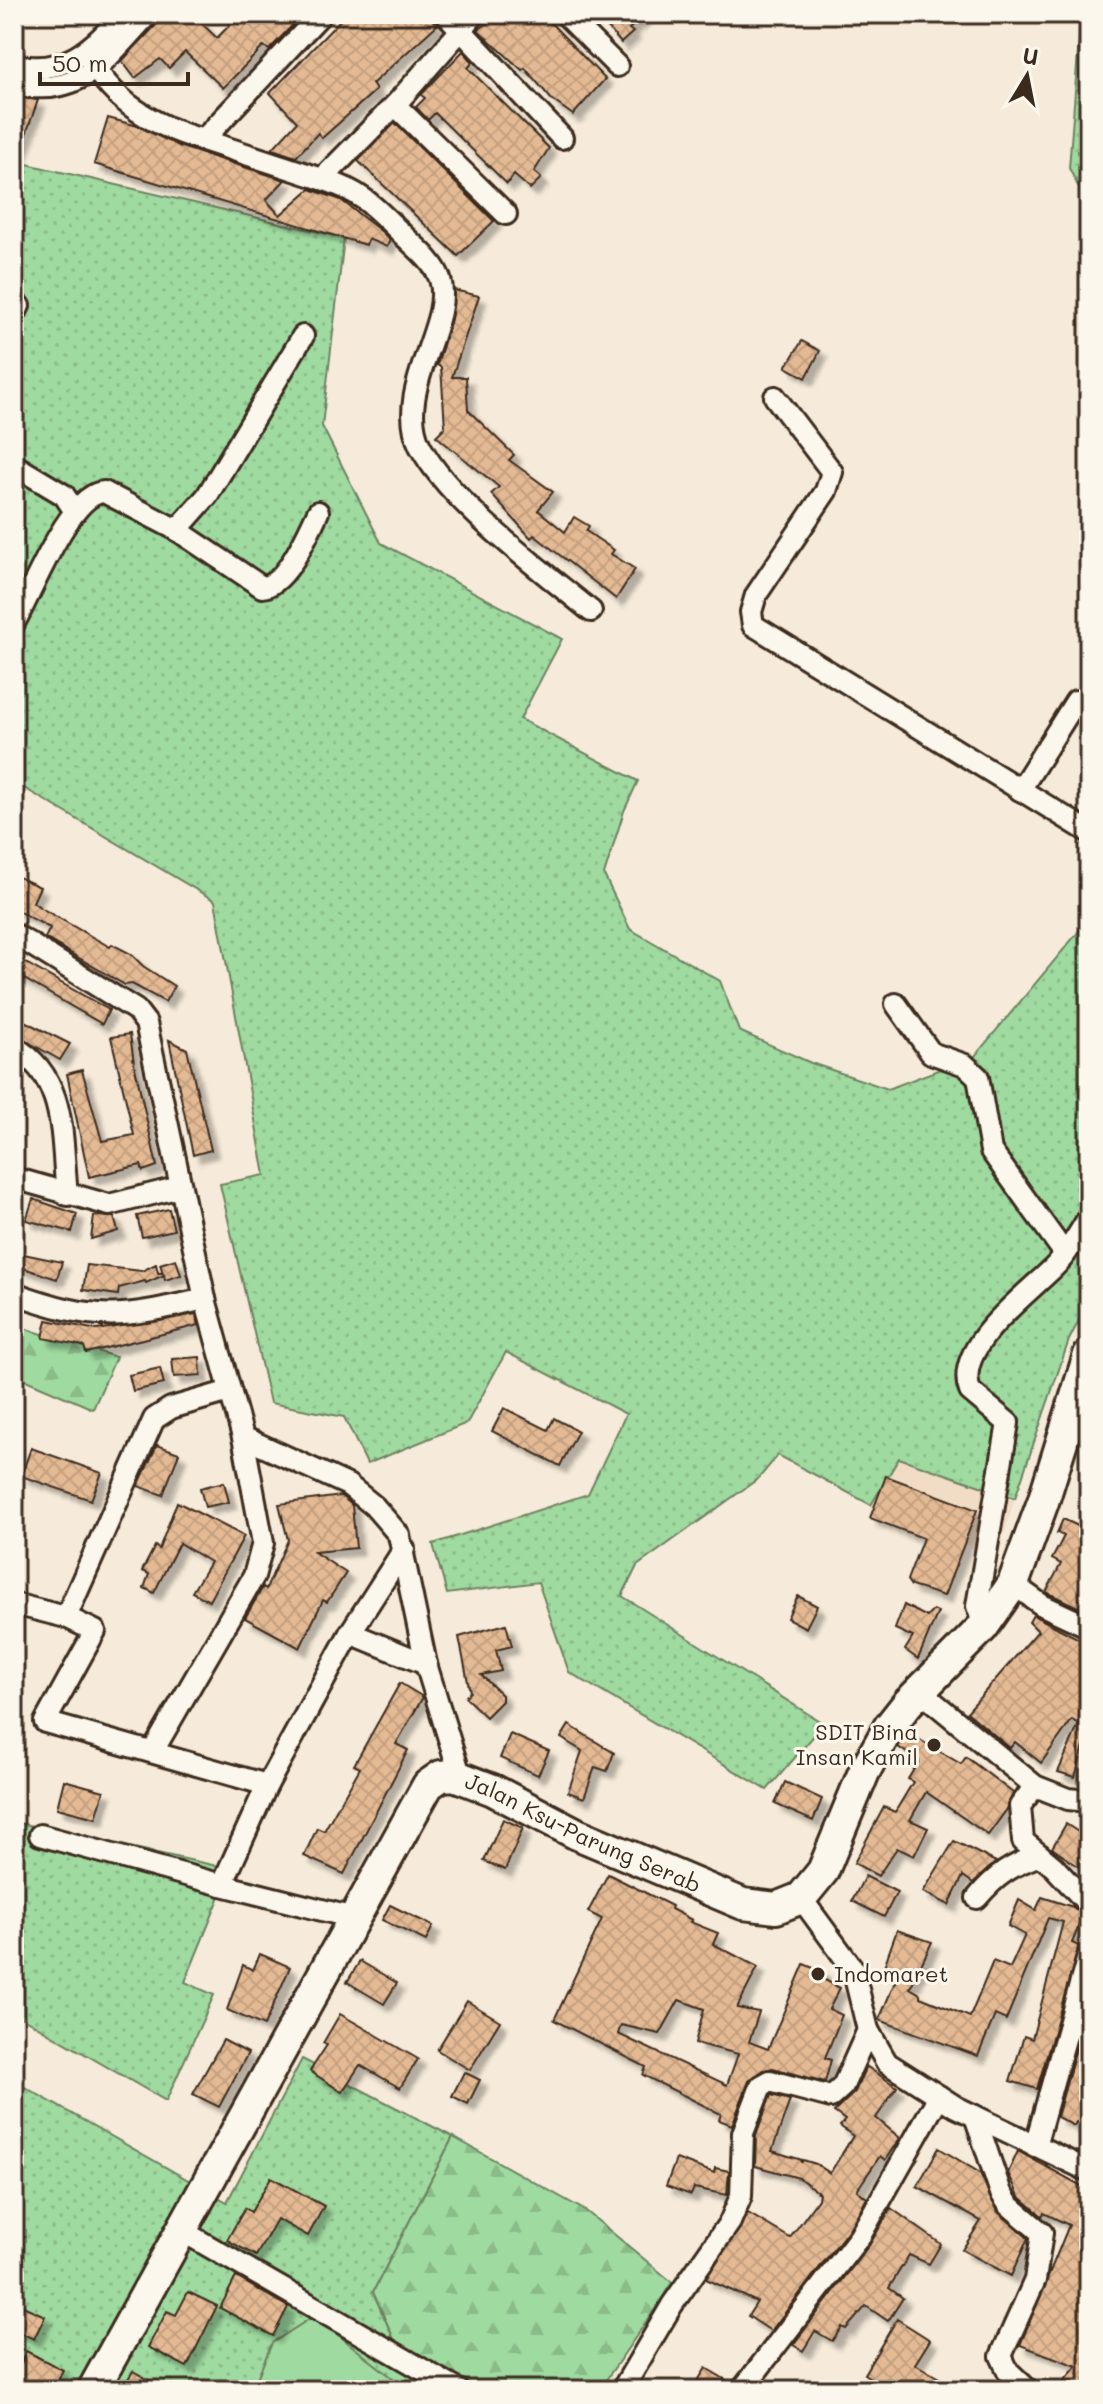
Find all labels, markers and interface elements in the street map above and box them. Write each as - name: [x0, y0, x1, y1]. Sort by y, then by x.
- scale bar: [40, 36, 188, 86]
- north arrow: [987, 36, 1067, 116]
- text: U: [1020, 40, 1041, 71]
- text: 50 m: [52, 47, 108, 78]
- place label: SDIT Bina Insan Kamil: [796, 1717, 918, 1771]
- marker: SDIT Bina Insan Kamil: [925, 1736, 943, 1754]
- street label: Jalan Ksu-Parung Serab: [461, 1766, 706, 1899]
- place label: Indomaret: [834, 1959, 948, 1988]
- marker: Indomaret: [809, 1965, 827, 1983]

